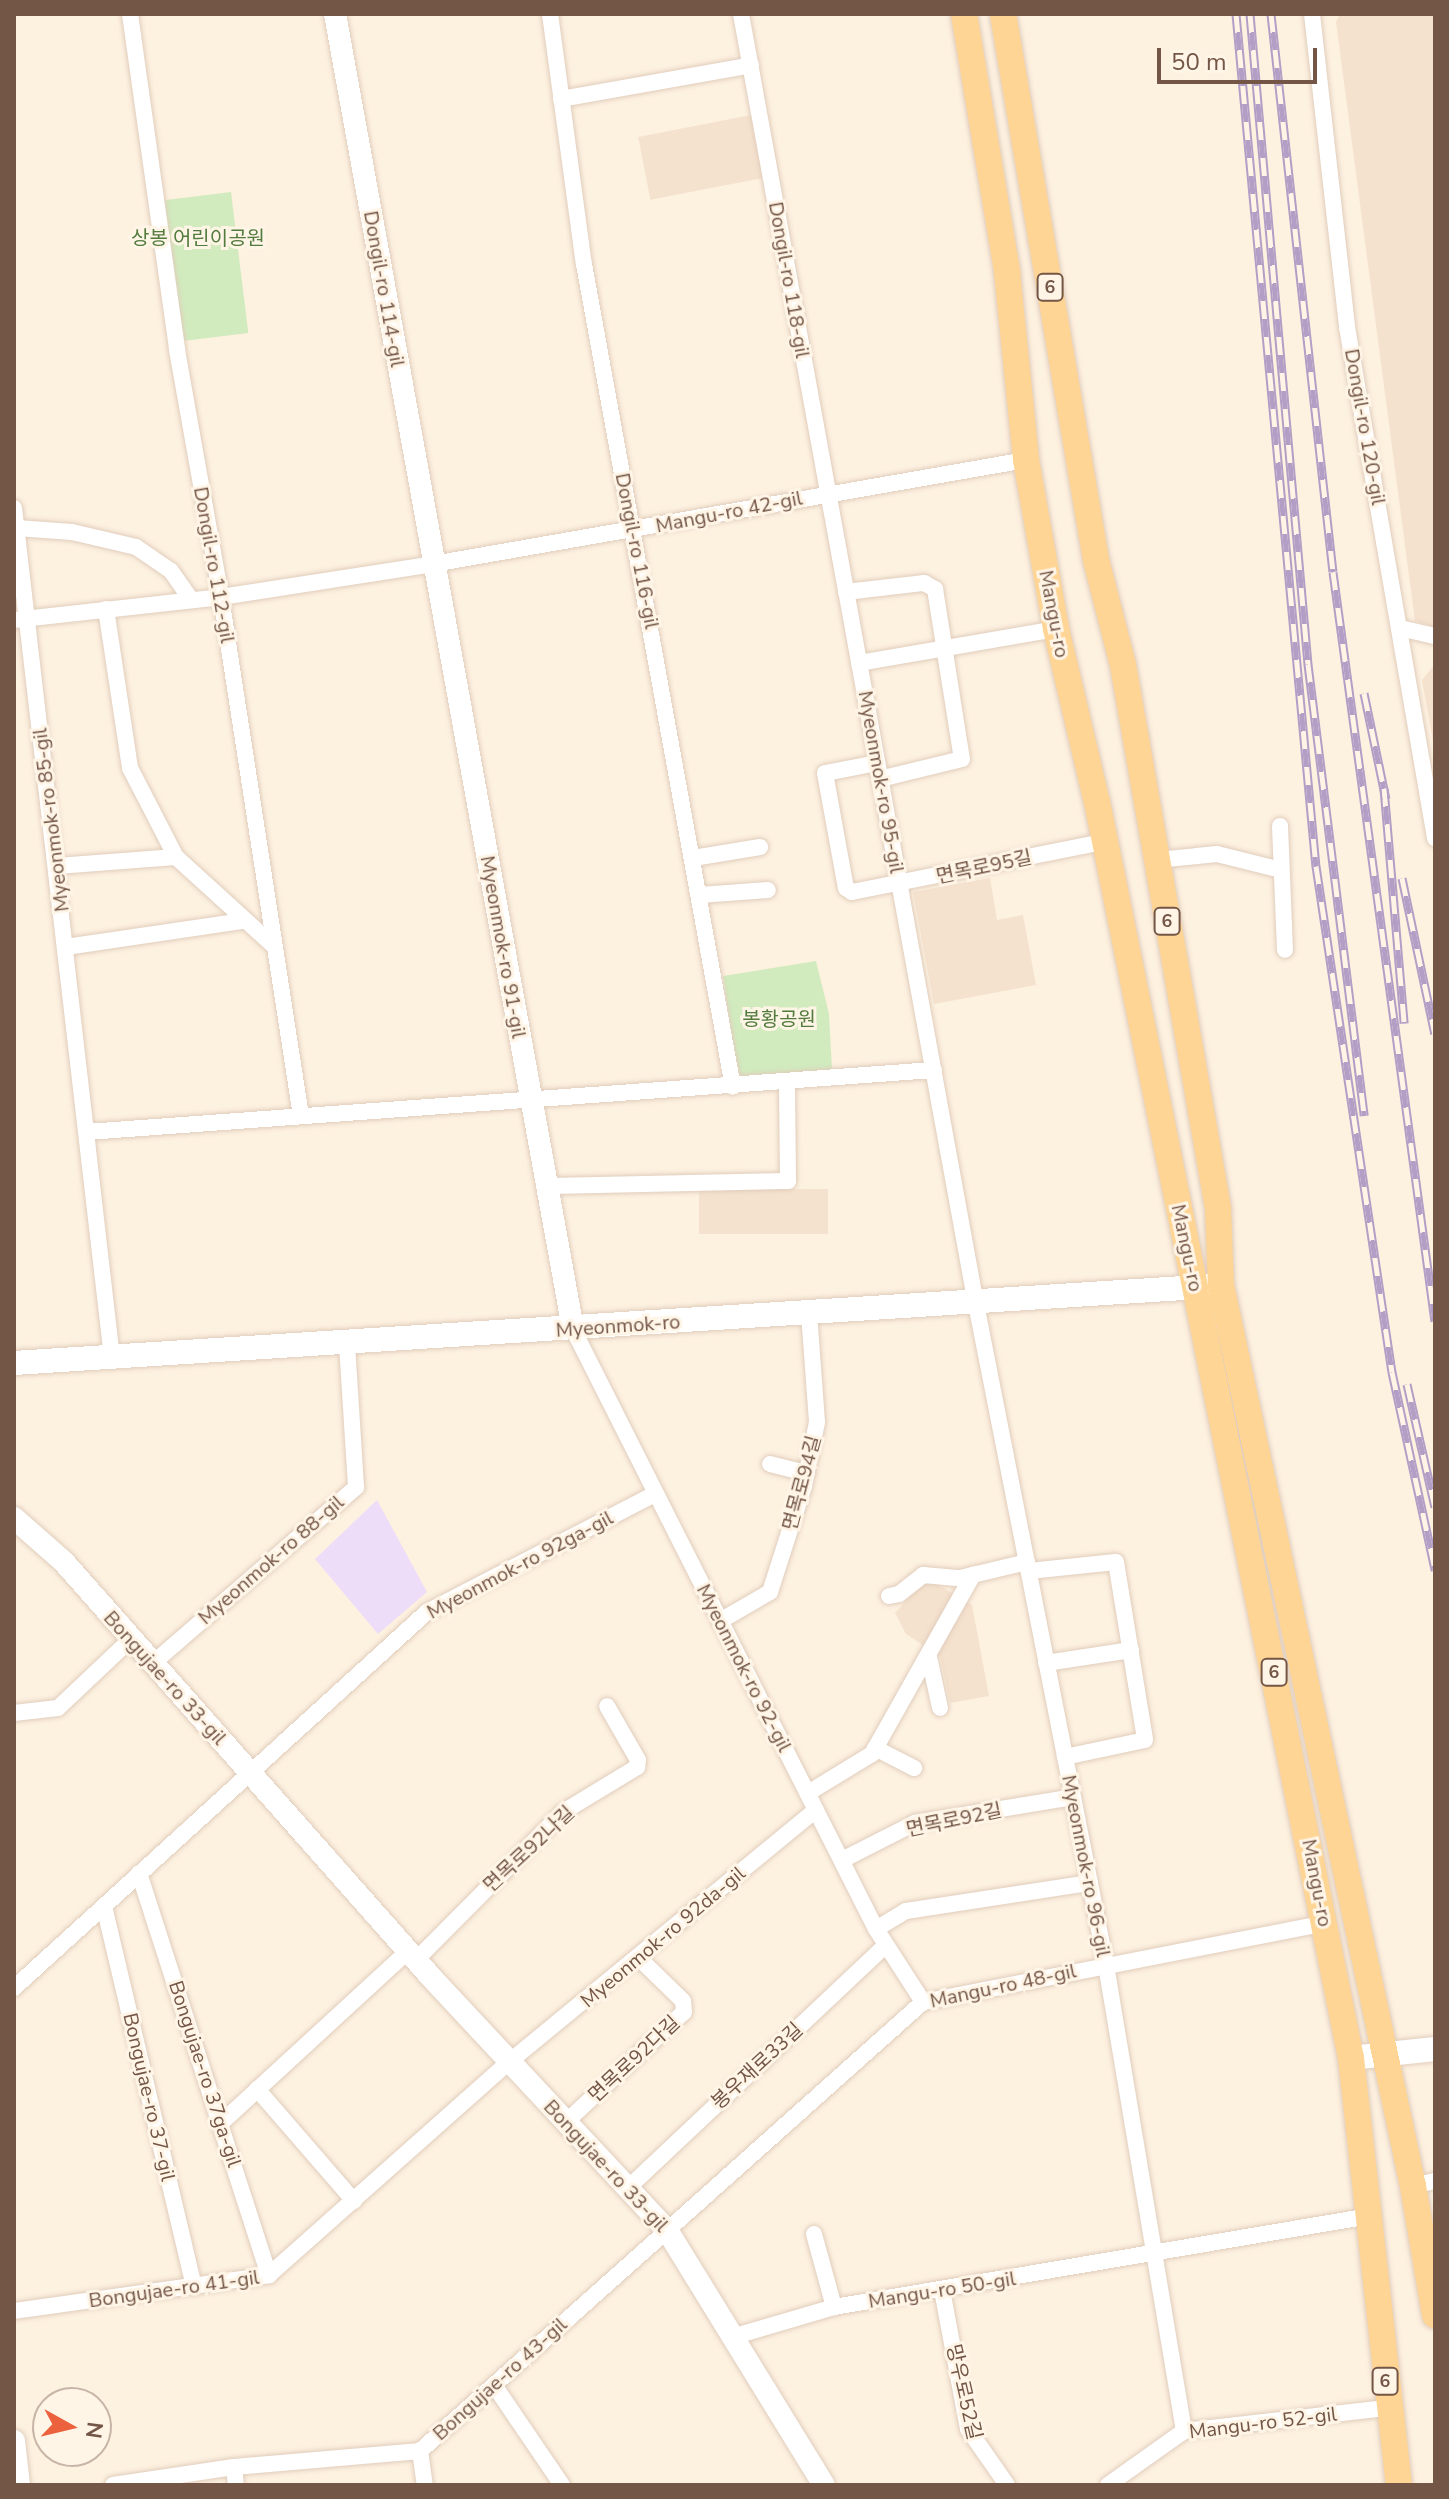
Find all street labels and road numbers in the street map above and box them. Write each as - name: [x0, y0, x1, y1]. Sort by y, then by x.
- street label: Dongil-ro 118-gil: [763, 200, 815, 360]
- street label: Dongil-ro 114-gil: [358, 209, 410, 369]
- road number: 6: [1036, 273, 1064, 301]
- street label: Dongil-ro 120-gil: [1339, 347, 1391, 507]
- street label: Dongil-ro 116-gil: [610, 471, 664, 631]
- street label: Dongil-ro 112-gil: [188, 485, 240, 645]
- street label: Mangu-ro 42-gil: [654, 486, 804, 538]
- street label: Mangu-ro: [1034, 568, 1074, 660]
- street label: Myeonmok-ro 95-gil: [853, 689, 909, 875]
- street label: Myeonmok-ro 85-gil: [28, 727, 74, 913]
- street label: 면목로95길: [934, 845, 1034, 889]
- street label: Myeonmok-ro 91-gil: [475, 854, 531, 1040]
- road number: 6: [1153, 907, 1181, 935]
- street label: Mangu-ro: [1166, 1202, 1208, 1294]
- street label: Myeonmok-ro: [555, 1310, 681, 1342]
- street label: 면목로94길: [778, 1433, 826, 1533]
- street label: Myeonmok-ro 88-gil: [193, 1490, 349, 1630]
- street label: Myeonmok-ro 92ga-gil: [423, 1506, 617, 1624]
- street label: Myeonmok-ro 92-gil: [691, 1580, 797, 1756]
- street label: Bongujae-ro 33-gil: [99, 1606, 231, 1750]
- road number: 6: [1260, 1658, 1288, 1686]
- street label: Myeonmok-ro 96-gil: [1057, 1773, 1115, 1959]
- street label: 면목로92길: [904, 1798, 1004, 1842]
- street label: 면목로92나길: [478, 1801, 580, 1897]
- street label: Mangu-ro: [1297, 1837, 1337, 1929]
- street label: Myeonmok-ro 92da-gil: [576, 1861, 750, 2013]
- street label: Mangu-ro 48-gil: [928, 1959, 1078, 2013]
- street label: Bongujae-ro 37ga-gil: [164, 1978, 246, 2170]
- street label: Bongujae-ro 37-gil: [118, 2011, 180, 2183]
- street label: 면목로92다길: [583, 2011, 685, 2107]
- street label: 봉우재로33길: [706, 2018, 808, 2114]
- street label: Bongujae-ro 33-gil: [539, 2095, 673, 2237]
- street label: Bongujae-ro 41-gil: [87, 2265, 261, 2313]
- street label: Mangu-ro 50-gil: [867, 2267, 1017, 2313]
- street label: Bongujae-ro 43-gil: [428, 2313, 572, 2445]
- street label: 망우로52길: [941, 2342, 987, 2442]
- road number: 6: [1371, 2367, 1399, 2395]
- street label: Mangu-ro 52-gil: [1188, 2402, 1338, 2444]

